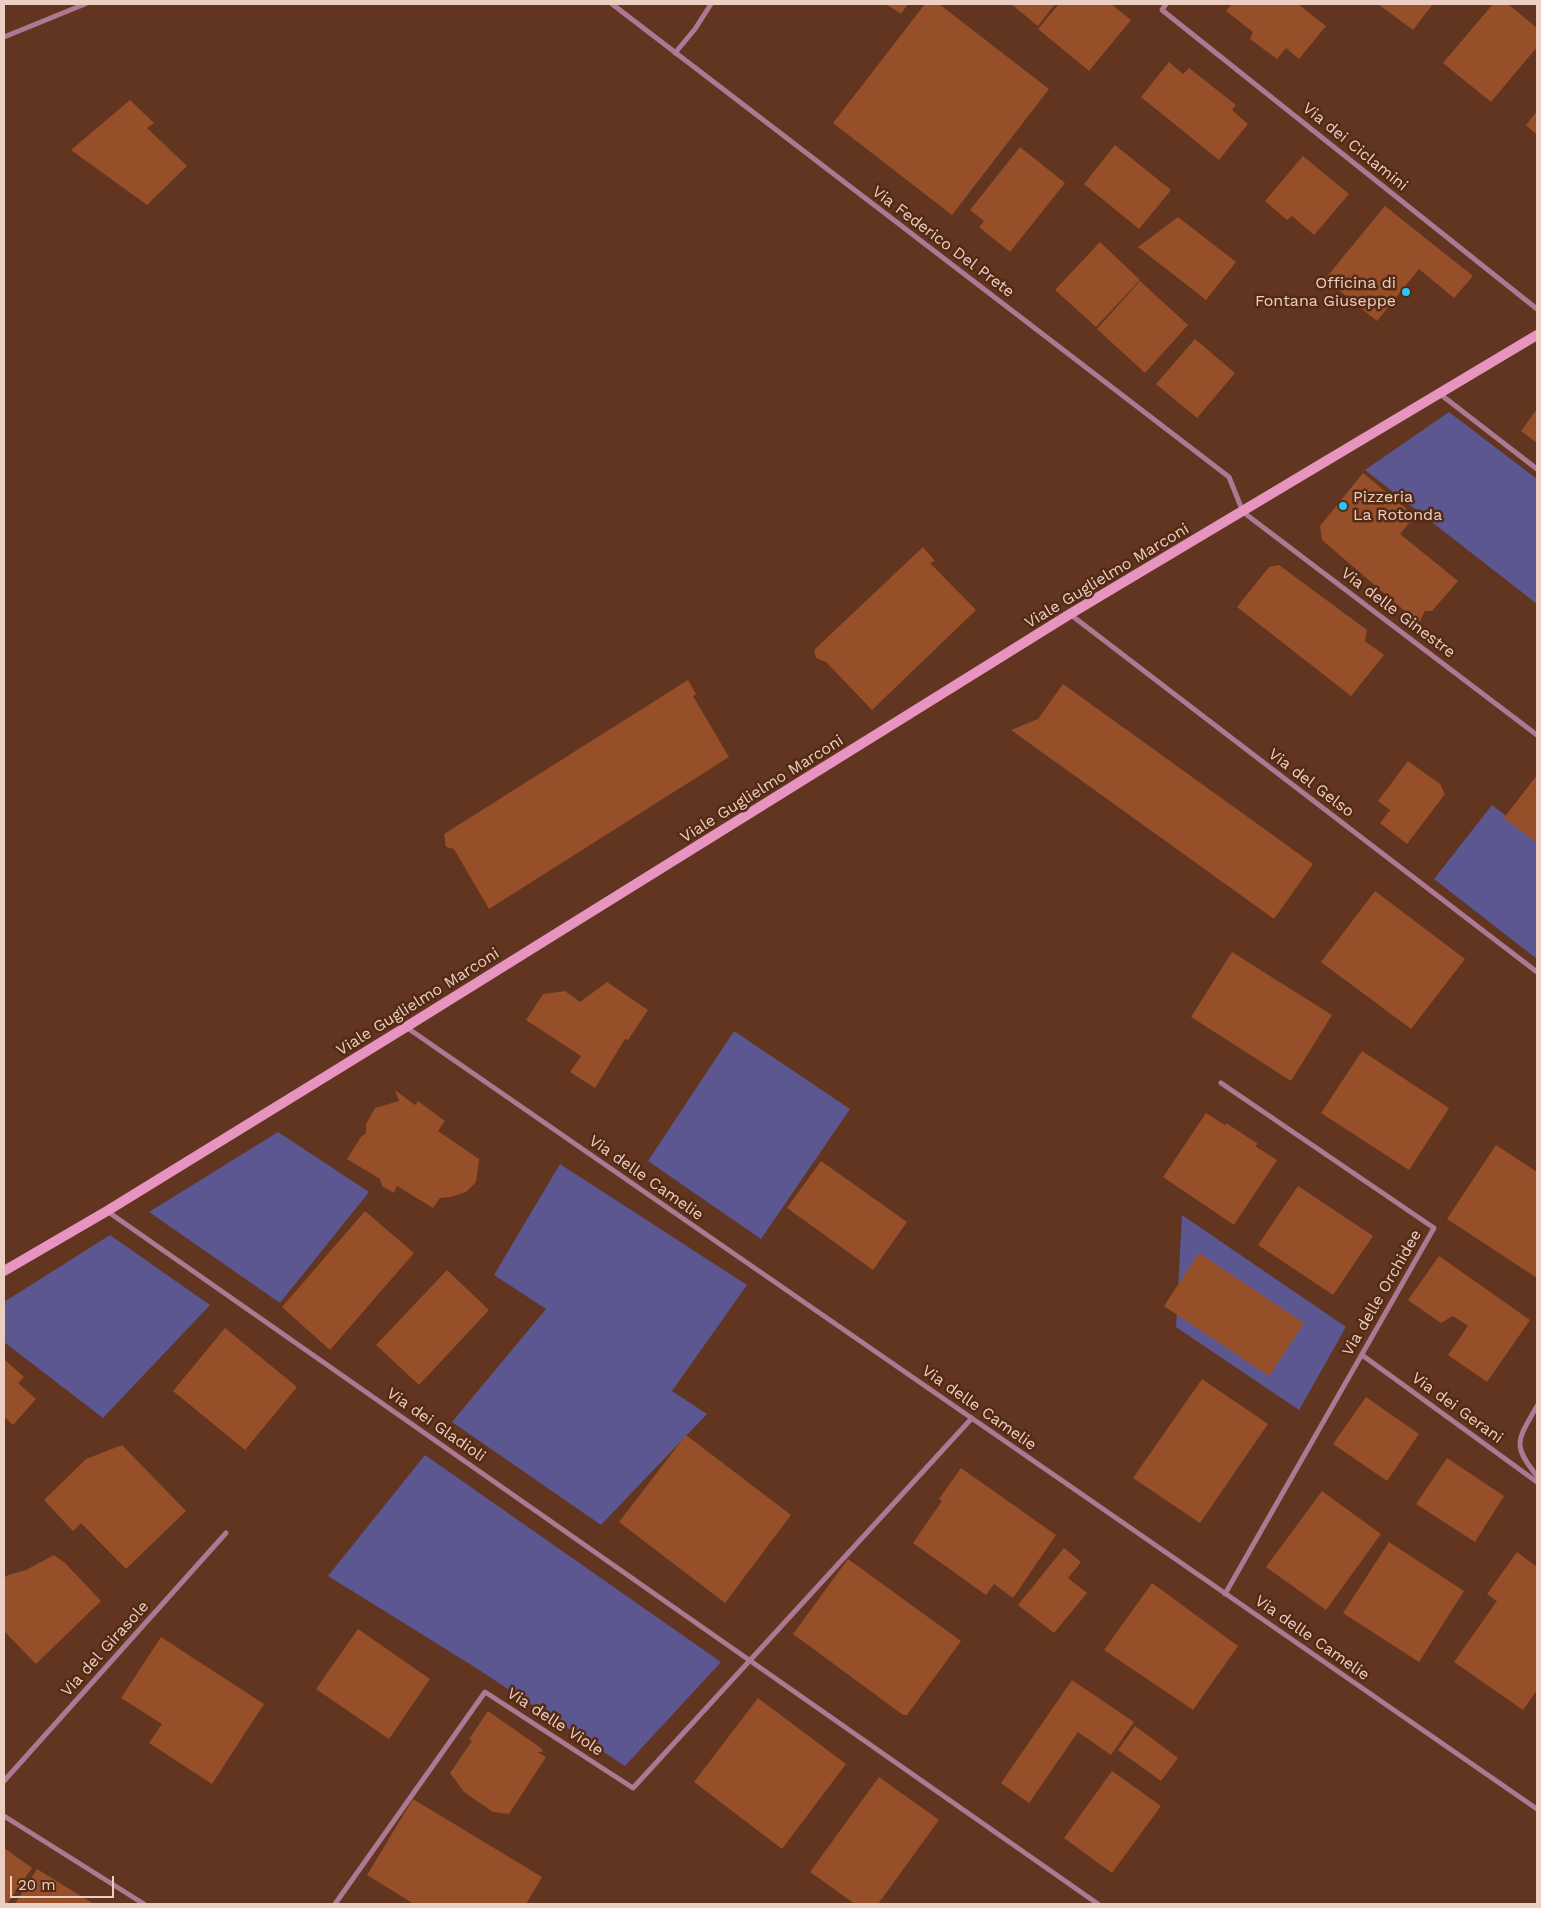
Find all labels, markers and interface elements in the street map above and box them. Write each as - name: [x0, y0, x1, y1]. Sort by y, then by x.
- street label: Via dei Ciclamini: [1298, 99, 1412, 195]
- street label: Via Federico Del Prete: [868, 182, 1018, 302]
- place label: Officina di Fontana Giuseppe: [1255, 273, 1396, 311]
- marker: Officina di Fontana Giuseppe: [1400, 286, 1412, 298]
- place label: Pizzeria La Rotonda: [1353, 487, 1442, 525]
- marker: Pizzeria La Rotonda: [1337, 500, 1349, 512]
- street label: Viale Guglielmo Marconi: [1021, 519, 1193, 633]
- street label: Via delle Ginestre: [1337, 564, 1459, 662]
- street label: Viale Guglielmo Marconi: [677, 731, 847, 847]
- street label: Via del Gelso: [1264, 744, 1358, 822]
- street label: Viale Guglielmo Marconi: [333, 944, 503, 1060]
- street label: Via delle Camelie: [585, 1131, 707, 1225]
- street label: Via delle Orchidee: [1338, 1226, 1426, 1360]
- street label: Via delle Camelie: [918, 1361, 1040, 1455]
- street label: Via dei Gerani: [1407, 1368, 1507, 1448]
- street label: Via dei Gladioli: [383, 1384, 489, 1466]
- street label: Via delle Camelie: [1251, 1591, 1373, 1685]
- street label: Via del Girasole: [57, 1597, 153, 1701]
- street label: Via delle Viole: [503, 1684, 607, 1760]
- scale bar: [12, 1866, 116, 1898]
- text: 20 m: [18, 1876, 56, 1894]

